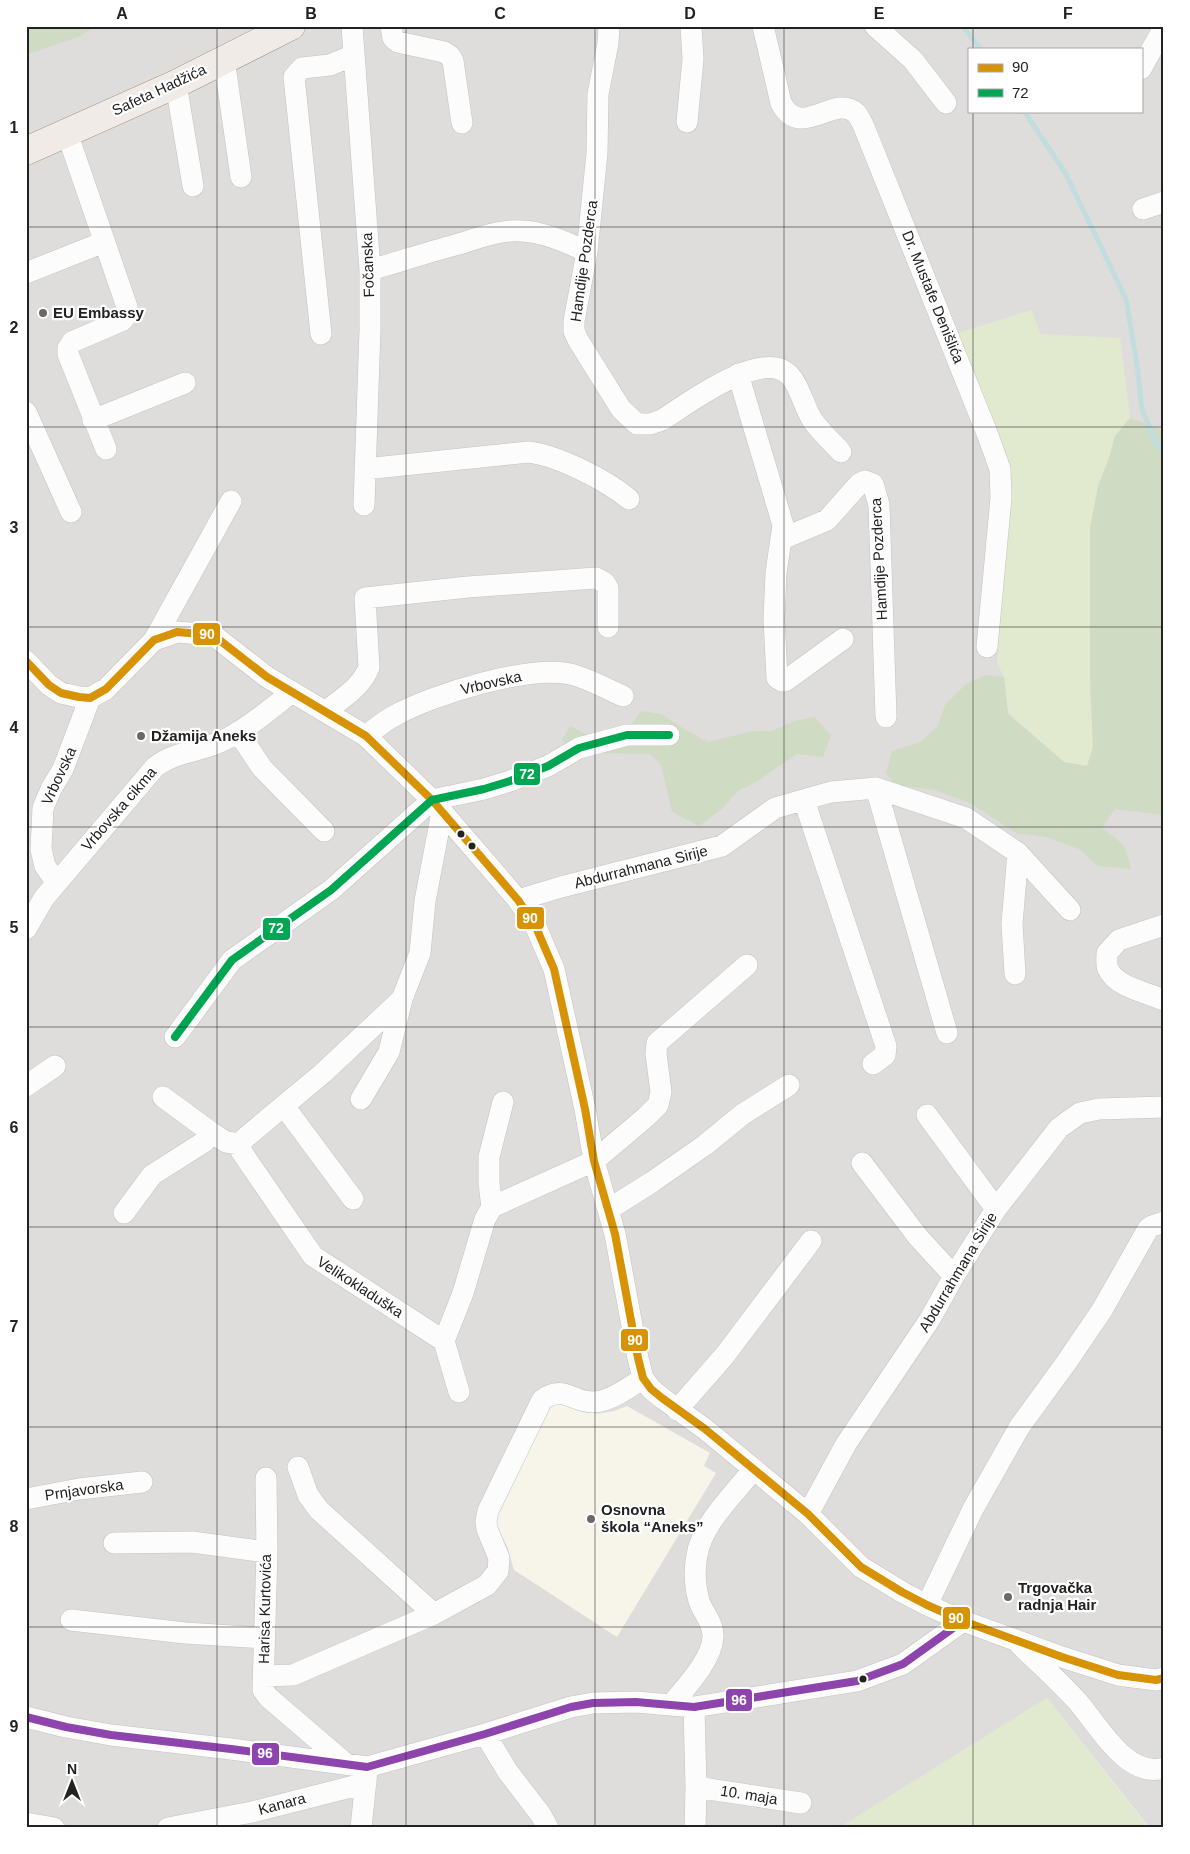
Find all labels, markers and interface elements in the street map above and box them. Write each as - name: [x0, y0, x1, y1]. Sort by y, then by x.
- text: A: [116, 5, 128, 22]
- text: B: [305, 5, 317, 22]
- text: C: [494, 5, 506, 22]
- text: D: [684, 5, 696, 22]
- text: E: [874, 5, 885, 22]
- text: F: [1063, 5, 1073, 22]
- legend: [968, 48, 1142, 112]
- text: 90: [1012, 58, 1029, 75]
- street label: Safeta Hadžića: [109, 60, 209, 119]
- text: 72: [1012, 84, 1029, 101]
- text: 1: [10, 119, 19, 136]
- street label: Hamdije Pozderca: [567, 198, 601, 323]
- street label: Dr. Mustafe Denišlića: [899, 228, 968, 366]
- street label: Fočanska: [358, 232, 377, 298]
- place label: EU Embassy: [53, 304, 145, 321]
- marker: EU Embassy: [37, 307, 49, 319]
- text: 2: [10, 319, 19, 336]
- street label: Hamdije Pozderca: [867, 497, 890, 621]
- text: 3: [10, 519, 19, 536]
- line badge: 90: [192, 622, 221, 646]
- text: 90: [199, 626, 215, 642]
- street label: Vrbovska: [459, 667, 524, 698]
- text: 4: [10, 719, 19, 736]
- place label: Džamija Aneks: [151, 727, 256, 744]
- marker: Džamija Aneks: [135, 730, 147, 742]
- street label: Vrbovska: [38, 744, 80, 807]
- line badge: 72: [513, 762, 541, 786]
- street label: Vrbovska cikma: [78, 763, 160, 854]
- text: 72: [519, 766, 535, 782]
- unlabelled marker: [456, 829, 466, 839]
- unlabelled marker: [467, 841, 477, 851]
- street label: Abdurrahmana Sirije: [572, 842, 709, 891]
- line badge: 90: [516, 906, 545, 930]
- text: 90: [522, 910, 538, 926]
- line badge: 72: [262, 917, 291, 941]
- text: 5: [10, 919, 19, 936]
- text: 72: [268, 920, 284, 936]
- text: 6: [10, 1119, 19, 1136]
- street label: Abdurrahmana Sirije: [915, 1209, 1000, 1335]
- street label: Velikokladuška: [314, 1252, 407, 1321]
- text: 7: [10, 1318, 19, 1335]
- line badge: 90: [620, 1328, 649, 1352]
- text: 90: [627, 1332, 643, 1348]
- street label: Prnjavorska: [44, 1475, 125, 1503]
- place label: Osnovna škola “Aneks”: [601, 1501, 704, 1535]
- marker: Osnovna škola “Aneks”: [585, 1513, 597, 1525]
- text: 8: [10, 1518, 19, 1535]
- street label: Harisa Kurtovića: [255, 1553, 274, 1664]
- place label: Trgovačka radnja Hair: [1018, 1579, 1097, 1613]
- marker: Trgovačka radnja Hair: [1002, 1591, 1014, 1603]
- line badge: 90: [942, 1606, 971, 1630]
- text: 90: [948, 1610, 964, 1626]
- unlabelled marker: [858, 1674, 868, 1684]
- line badge: 96: [725, 1688, 753, 1712]
- text: 96: [731, 1692, 747, 1708]
- text: 9: [10, 1718, 19, 1735]
- line badge: 96: [251, 1742, 280, 1766]
- text: 96: [257, 1745, 273, 1761]
- north arrow: [48, 1756, 98, 1806]
- text: N: [67, 1761, 77, 1777]
- street label: 10. maja: [719, 1782, 779, 1808]
- street label: Kanara: [256, 1789, 308, 1818]

